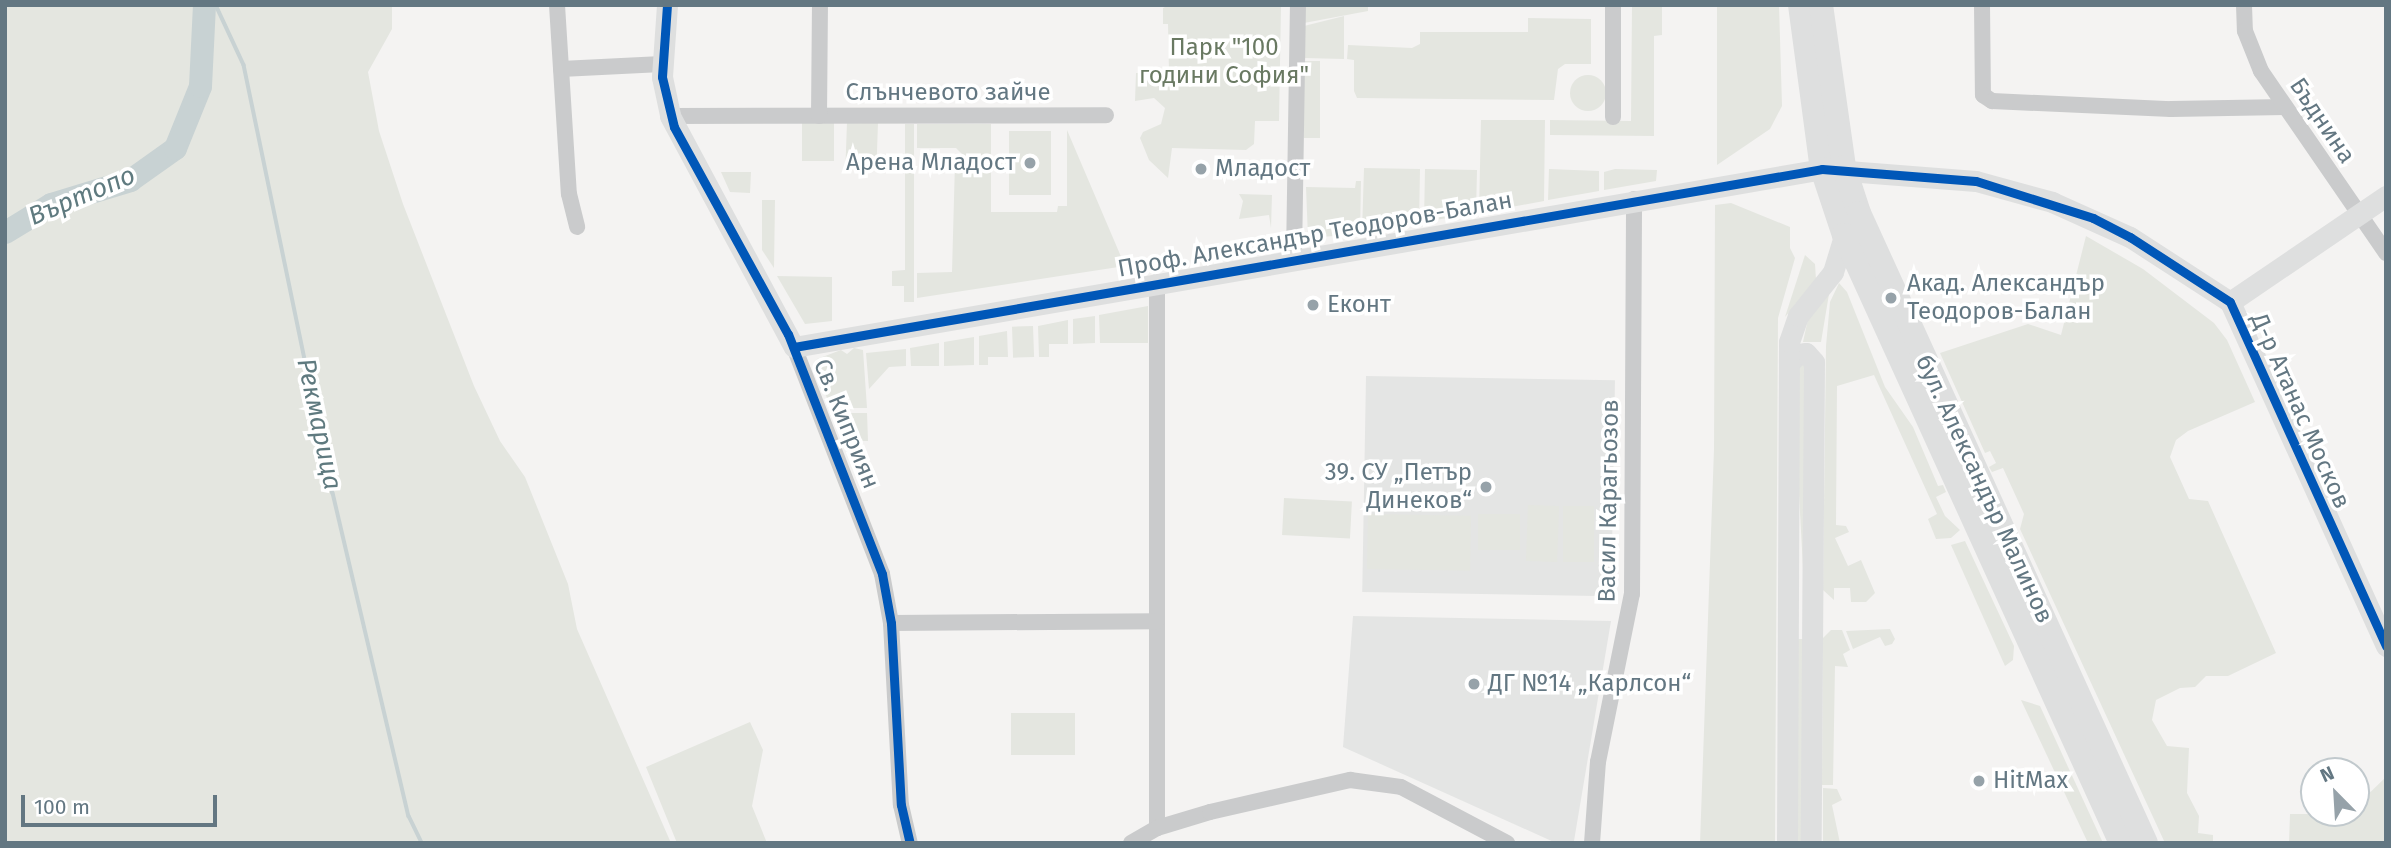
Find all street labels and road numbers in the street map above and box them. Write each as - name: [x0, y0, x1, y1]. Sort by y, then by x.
- street label: Бъднина: [2283, 73, 2361, 169]
- street label: Слънчевото зайче: [845, 79, 1051, 107]
- street label: Проф. Александър Теодоров-Балан: [1115, 186, 1515, 284]
- street label: Д-р Атанас Москов: [2244, 309, 2356, 513]
- street label: бул. Александър Малинов: [1909, 350, 2059, 628]
- street label: Св. Киприян: [807, 355, 885, 493]
- street label: Васил Карагьозов: [1593, 399, 1625, 603]

